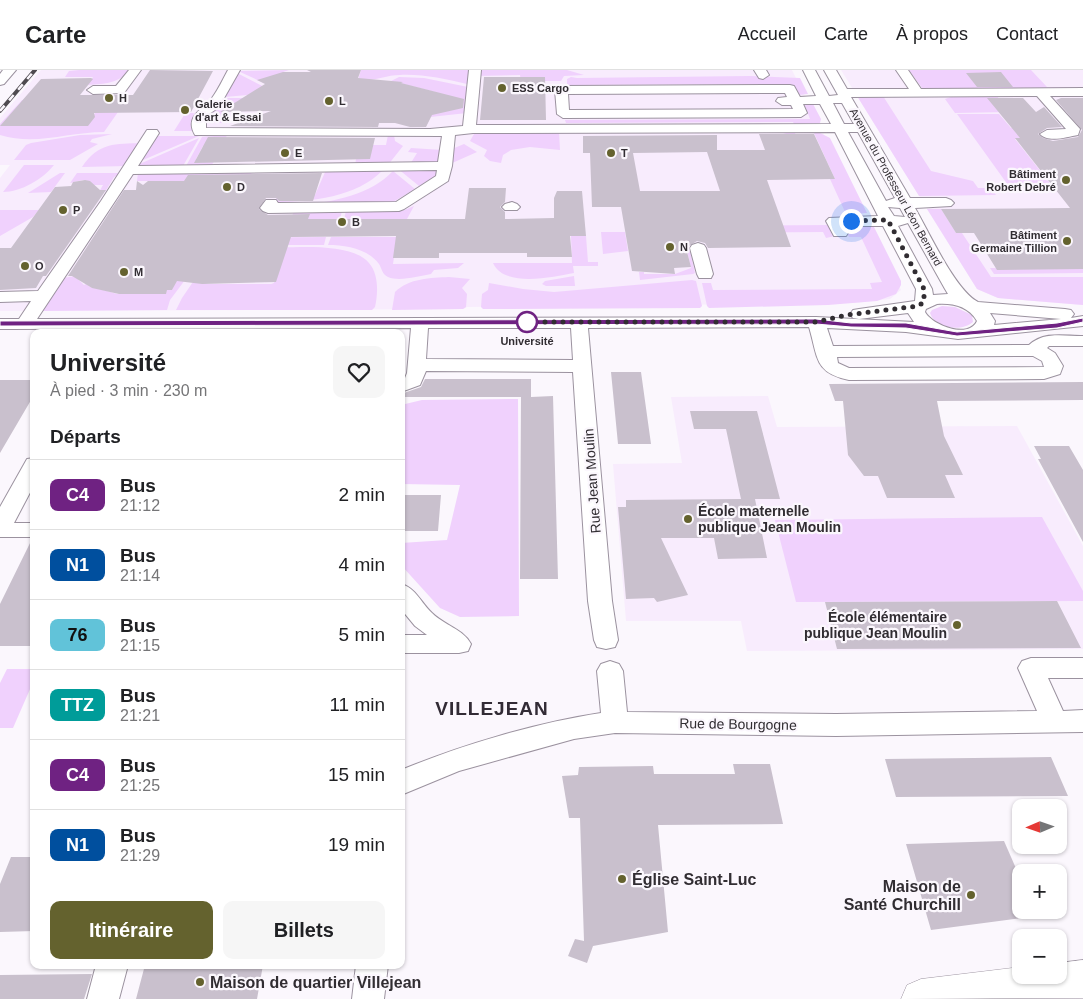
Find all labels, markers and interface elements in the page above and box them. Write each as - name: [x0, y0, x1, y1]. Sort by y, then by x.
- text: Carte: [25, 21, 86, 48]
- text: Accueil: [738, 24, 796, 44]
- text: Carte: [824, 24, 868, 44]
- text: À propos: [896, 24, 968, 44]
- text: Contact: [996, 24, 1058, 44]
- marker: ESS Cargo: [496, 82, 508, 94]
- place label: ESS Cargo: [512, 82, 569, 94]
- marker: H: [103, 92, 115, 104]
- place label: H: [119, 92, 127, 104]
- marker: L: [323, 95, 335, 107]
- place label: L: [339, 95, 346, 107]
- place label: Galerie d'art & Essai: [195, 98, 261, 123]
- marker: Galerie d'art & Essai: [179, 104, 191, 116]
- street label: Avenue du Professeur Léon Bernard: [848, 106, 944, 268]
- marker: E: [279, 147, 291, 159]
- place label: E: [295, 147, 302, 159]
- marker: T: [605, 147, 617, 159]
- place label: T: [621, 147, 628, 159]
- place label: Bâtiment Robert Debré: [986, 168, 1056, 193]
- marker: Bâtiment Robert Debré: [1060, 174, 1072, 186]
- marker: D: [221, 181, 233, 193]
- place label: D: [237, 181, 245, 193]
- marker: P: [57, 204, 69, 216]
- place label: P: [73, 204, 80, 216]
- your location: [839, 209, 864, 234]
- marker: B: [336, 216, 348, 228]
- place label: B: [352, 216, 360, 228]
- place label: Bâtiment Germaine Tillion: [971, 229, 1057, 254]
- marker: Bâtiment Germaine Tillion: [1061, 235, 1073, 247]
- marker: N: [664, 241, 676, 253]
- place label: N: [680, 241, 688, 253]
- marker: O: [19, 260, 31, 272]
- place label: O: [35, 260, 44, 272]
- marker: M: [118, 266, 130, 278]
- place label: M: [134, 266, 143, 278]
- marker: Université: [516, 311, 538, 333]
- place label: Université: [500, 335, 554, 347]
- button: heart: [333, 346, 385, 398]
- text: Université: [50, 349, 166, 376]
- text: À pied · 3 min · 230 m: [50, 382, 207, 399]
- text: Départs: [50, 426, 121, 447]
- street label: Rue Jean Moulin: [580, 428, 604, 534]
- text: Bus: [120, 475, 156, 496]
- text: 2 min: [339, 484, 385, 505]
- text: C4: [66, 485, 89, 505]
- text: 21:12: [120, 497, 160, 514]
- place label: École maternelle publique Jean Moulin: [698, 503, 841, 535]
- marker: École maternelle publique Jean Moulin: [682, 513, 694, 525]
- text: Bus: [120, 545, 156, 566]
- text: 4 min: [339, 554, 385, 575]
- text: N1: [66, 555, 89, 575]
- text: 21:14: [120, 567, 160, 584]
- place label: École élémentaire publique Jean Moulin: [804, 609, 947, 641]
- text: Bus: [120, 615, 156, 636]
- marker: École élémentaire publique Jean Moulin: [951, 619, 963, 631]
- text: 5 min: [339, 624, 385, 645]
- text: 76: [67, 625, 88, 645]
- text: 21:15: [120, 637, 160, 654]
- text: Bus: [120, 685, 156, 706]
- text: 11 min: [329, 694, 385, 715]
- text: TTZ: [61, 695, 94, 715]
- district label: VILLEJEAN: [435, 698, 549, 719]
- text: 21:21: [120, 707, 160, 724]
- street label: Rue de Bourgogne: [679, 715, 797, 733]
- text: Bus: [120, 755, 156, 776]
- text: 15 min: [328, 764, 385, 785]
- text: C4: [66, 765, 89, 785]
- text: 21:25: [120, 777, 160, 794]
- north arrow: [1012, 799, 1068, 854]
- map controls: [1012, 799, 1067, 984]
- text: Bus: [120, 825, 156, 846]
- text: 19 min: [328, 834, 385, 855]
- text: N1: [66, 835, 89, 855]
- text: 21:29: [120, 847, 160, 864]
- button: +: [1012, 864, 1067, 919]
- place label: Église Saint-Luc: [632, 870, 757, 888]
- marker: Église Saint-Luc: [616, 873, 628, 885]
- place label: Maison de Santé Churchill: [844, 878, 961, 913]
- marker: Maison de Santé Churchill: [965, 889, 977, 901]
- button: Itinéraire: [50, 901, 213, 959]
- button: Billets: [223, 901, 385, 959]
- button: −: [1012, 929, 1067, 984]
- place label: Maison de quartier Villejean: [210, 974, 421, 991]
- marker: Maison de quartier Villejean: [194, 976, 206, 988]

